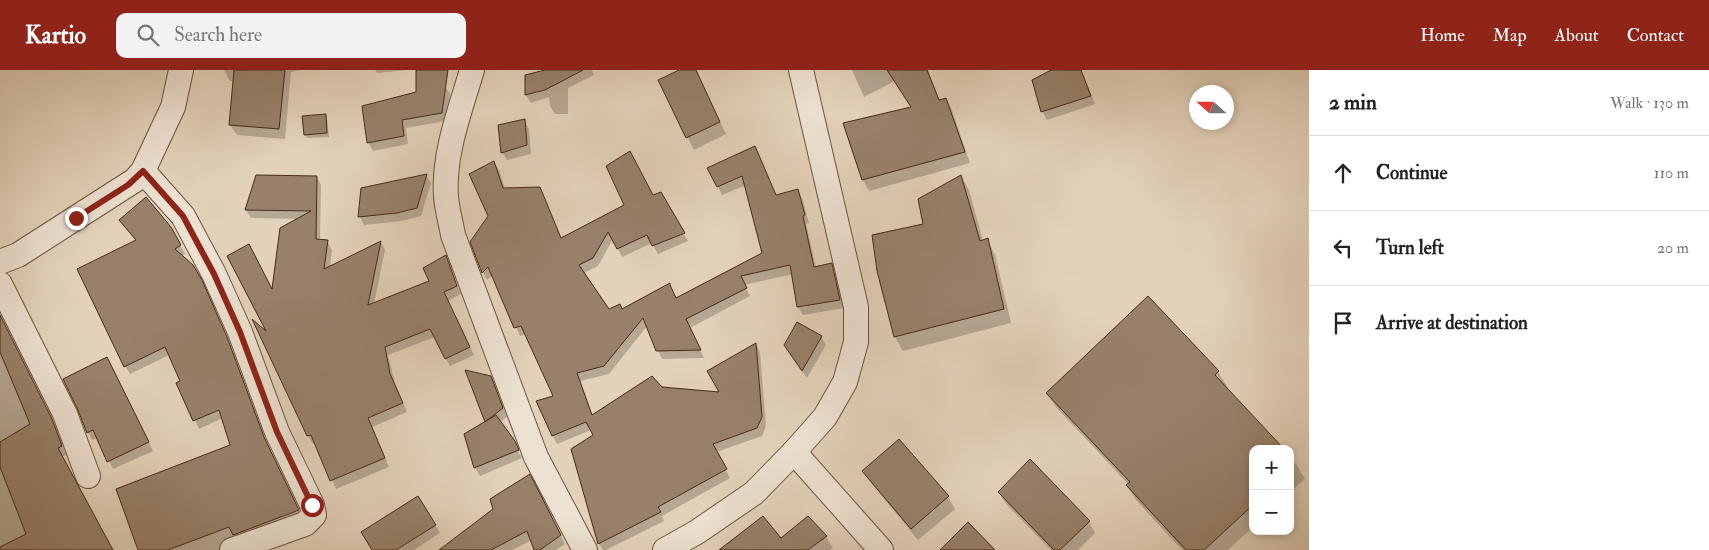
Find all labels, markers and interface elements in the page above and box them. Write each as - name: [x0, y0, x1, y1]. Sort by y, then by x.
- search box: [116, 13, 466, 58]
- text: Kartio: [25, 20, 86, 51]
- icon: search: [134, 21, 162, 49]
- text: Search here: [174, 23, 262, 47]
- text: Home: [1420, 24, 1465, 47]
- text: Map: [1493, 24, 1527, 47]
- text: About: [1555, 24, 1599, 47]
- text: Contact: [1627, 24, 1684, 47]
- north arrow: [1189, 85, 1234, 130]
- text: 2 min: [1329, 89, 1377, 116]
- text: Walk · 130 m: [1610, 93, 1689, 113]
- icon: ahead: [1329, 159, 1357, 187]
- text: Continue: [1376, 161, 1447, 185]
- text: 110 m: [1654, 163, 1689, 183]
- route end: [65, 207, 88, 230]
- icon: left: [1329, 234, 1357, 262]
- text: Turn left: [1376, 236, 1444, 260]
- text: 20 m: [1657, 238, 1689, 258]
- icon: arrive: [1329, 309, 1357, 337]
- text: Arrive at destination: [1376, 311, 1528, 335]
- map controls: [1249, 445, 1294, 535]
- button: +: [1249, 445, 1294, 490]
- button: −: [1249, 490, 1294, 535]
- route start: [301, 494, 324, 517]

